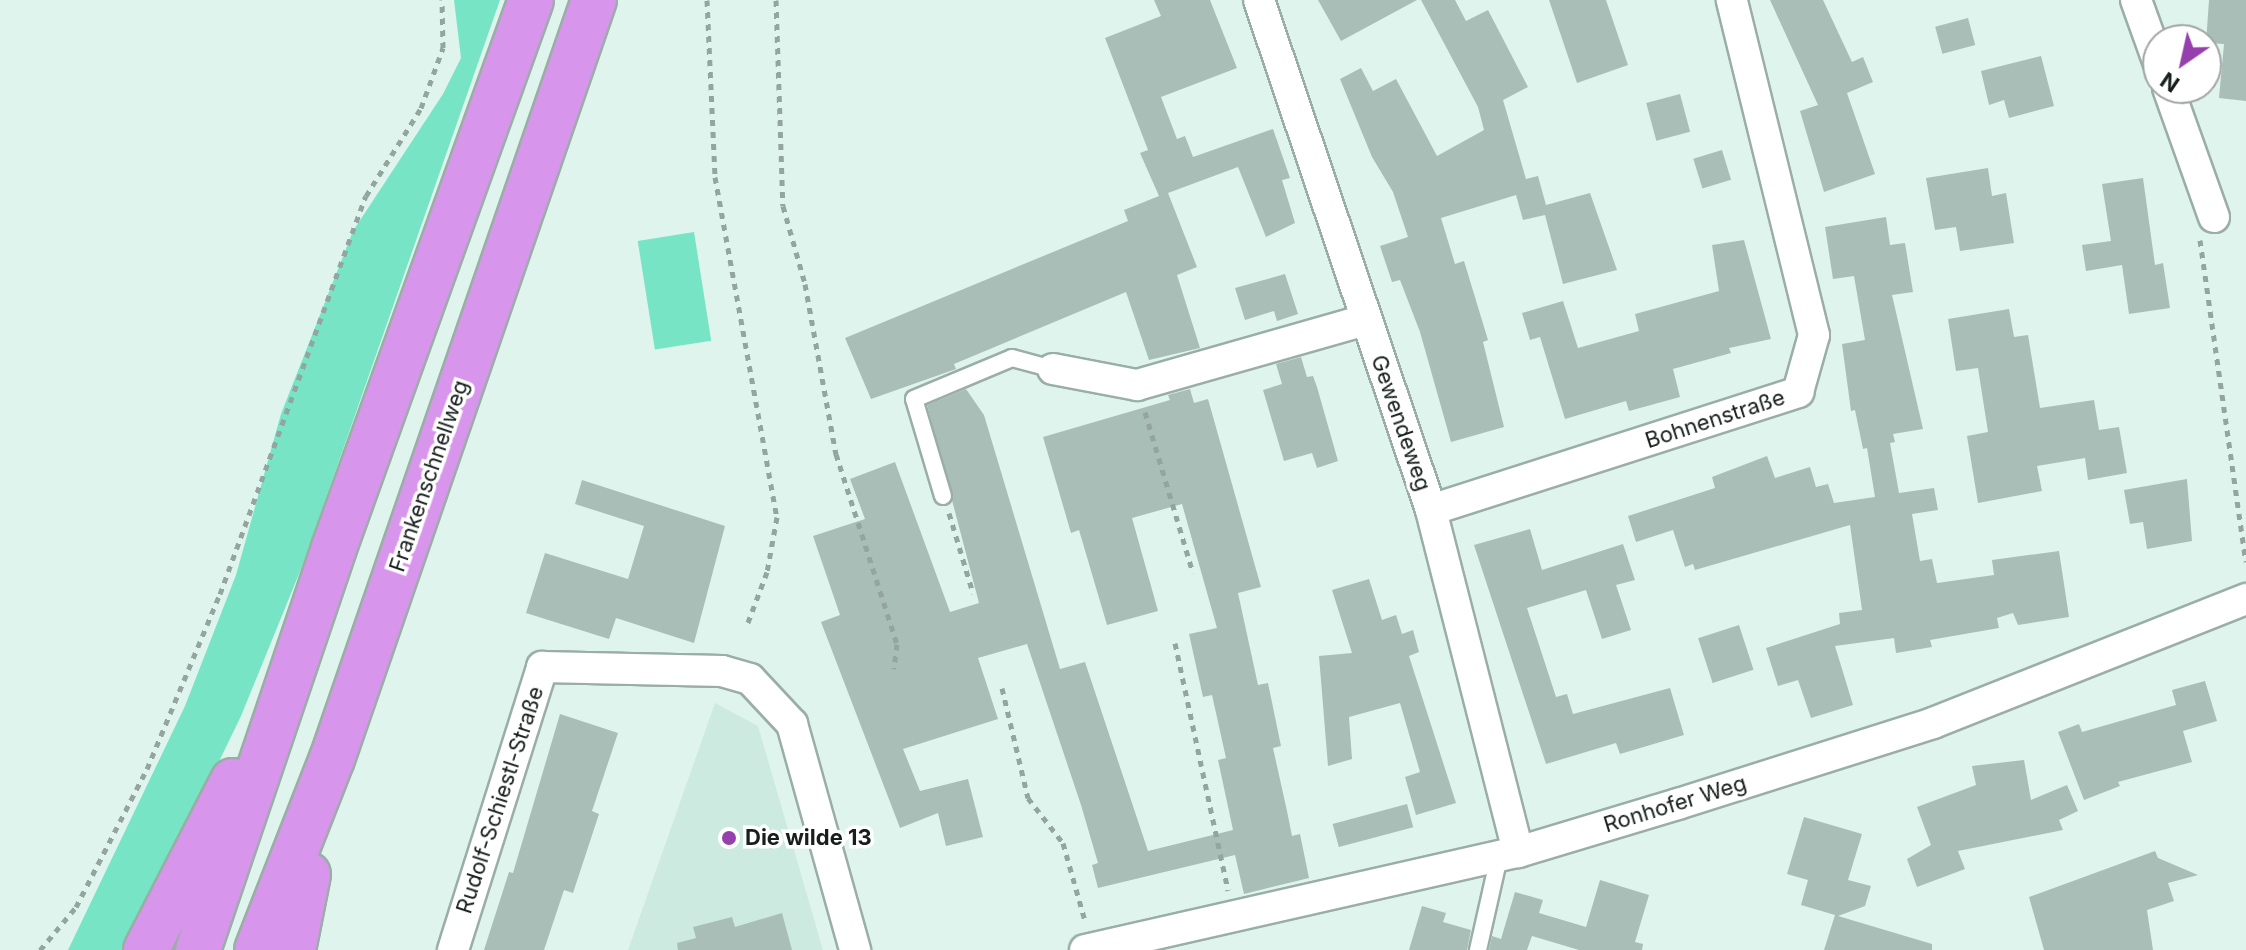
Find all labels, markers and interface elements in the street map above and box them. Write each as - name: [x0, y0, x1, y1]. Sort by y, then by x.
- north arrow: [2142, 24, 2222, 104]
- text: N: [2155, 67, 2184, 98]
- street label: Gewendeweg: [1365, 352, 1437, 494]
- street label: Frankenschnellweg: [384, 377, 474, 575]
- street label: Bohnenstraße: [1642, 384, 1788, 454]
- street label: Rudolf-Schiestl-Straße: [451, 683, 549, 917]
- street label: Ronhofer Weg: [1600, 770, 1750, 838]
- place label: Die wilde 13: [745, 825, 872, 851]
- marker: Die wilde 13: [720, 829, 738, 847]

